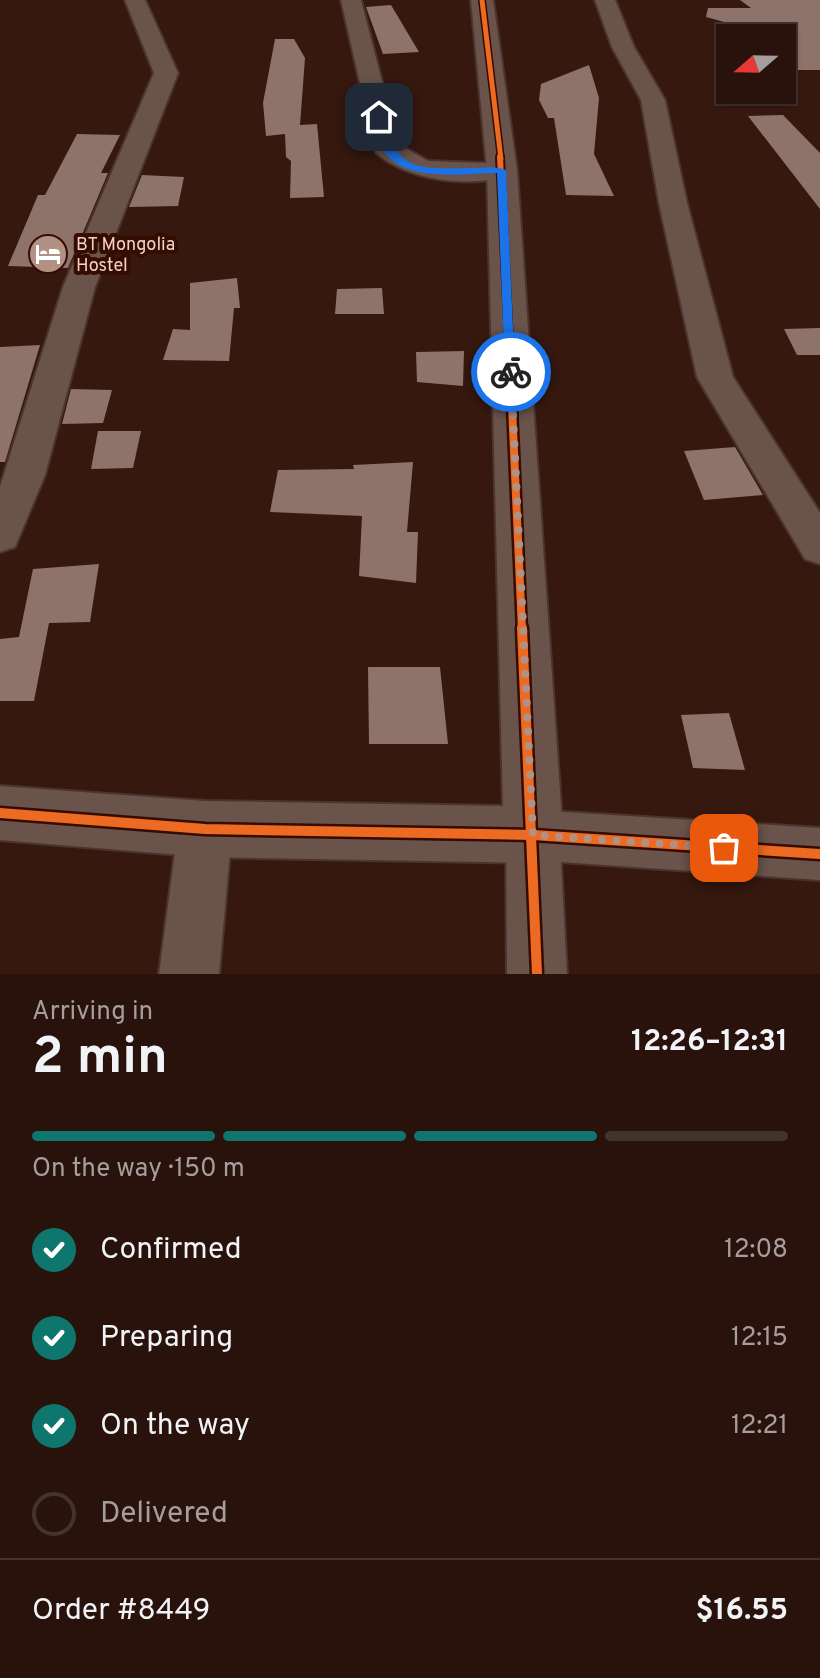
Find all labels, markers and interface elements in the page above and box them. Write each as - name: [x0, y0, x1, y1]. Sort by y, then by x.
- north arrow: [716, 24, 796, 104]
- map controls: [716, 24, 796, 104]
- pin: [345, 83, 413, 151]
- icon: home: [357, 95, 401, 139]
- hotel icon: BT Mongolia Hostel: [27, 233, 69, 275]
- place label: BT Mongolia Hostel: [76, 234, 175, 278]
- courier: [471, 332, 551, 412]
- icon: bike: [489, 350, 533, 394]
- pin: [690, 814, 758, 882]
- icon: bag: [702, 826, 746, 870]
- text: Arriving in: [32, 996, 153, 1029]
- text: 12:26–12:31: [631, 1024, 788, 1061]
- text: 2 min: [32, 1026, 168, 1092]
- text: On the way · 150 m: [32, 1153, 245, 1186]
- icon: check: [32, 1228, 76, 1272]
- text: Confirmed: [100, 1232, 242, 1269]
- text: 12:08: [724, 1234, 788, 1267]
- icon: check: [32, 1316, 76, 1360]
- text: Preparing: [100, 1320, 233, 1357]
- text: 12:15: [731, 1322, 788, 1355]
- icon: check: [32, 1404, 76, 1448]
- text: On the way: [100, 1408, 250, 1445]
- text: 12:21: [731, 1410, 788, 1443]
- text: Delivered: [100, 1496, 228, 1533]
- text: Order #8449: [32, 1593, 211, 1630]
- text: $16.55: [696, 1593, 788, 1630]

